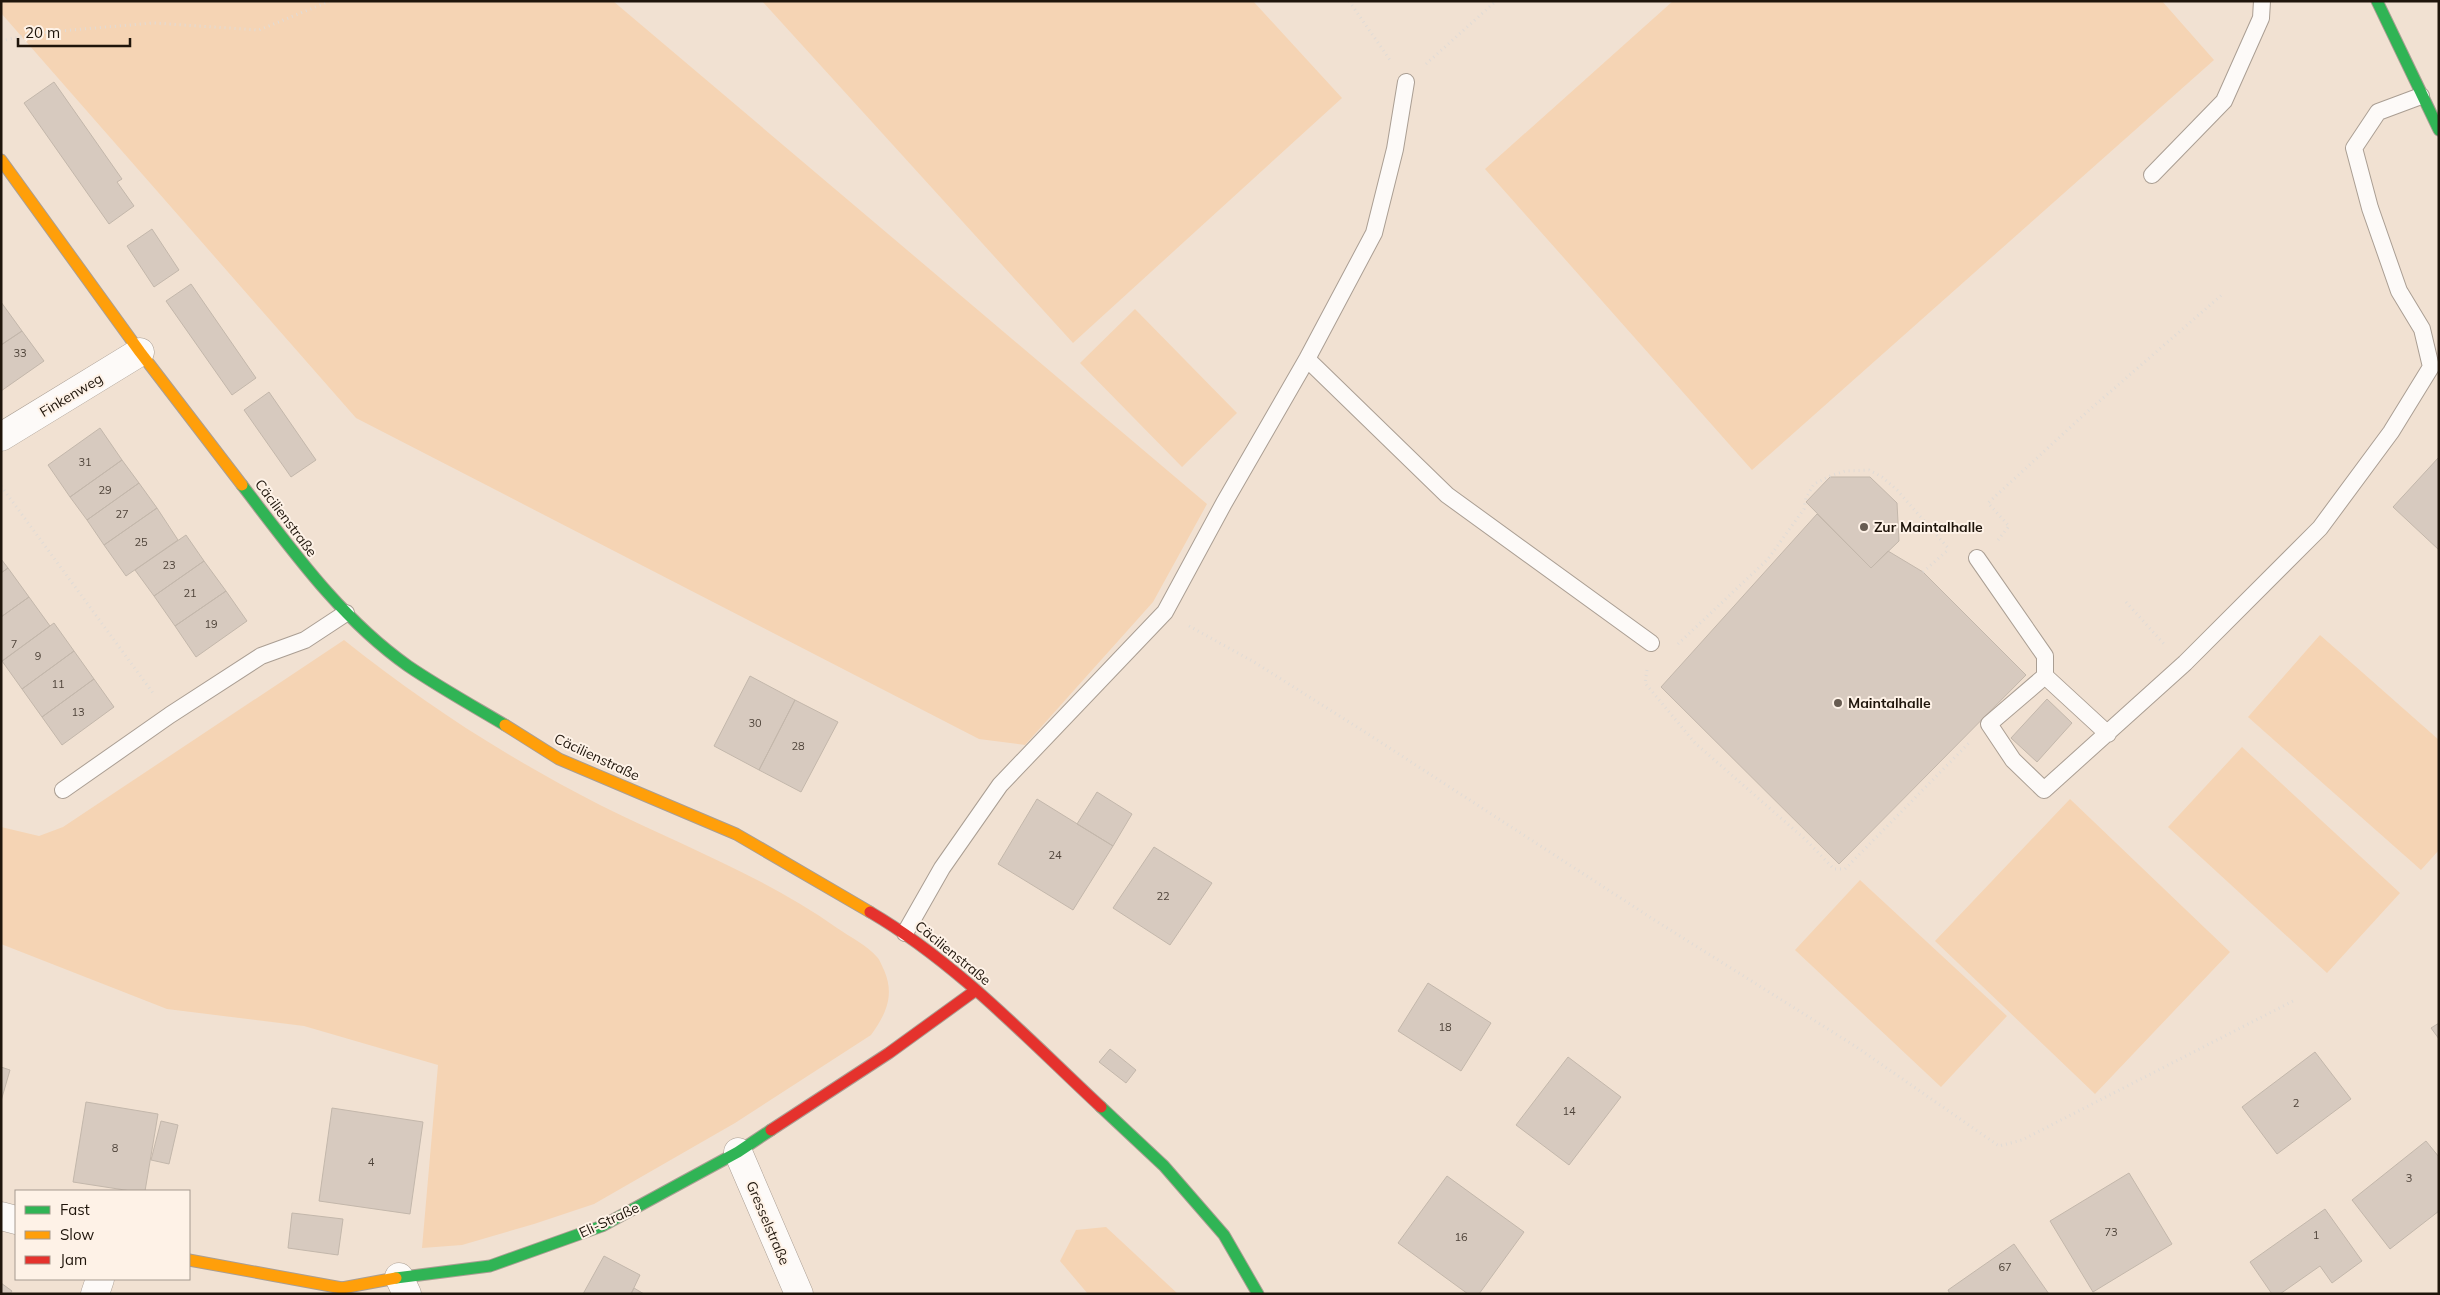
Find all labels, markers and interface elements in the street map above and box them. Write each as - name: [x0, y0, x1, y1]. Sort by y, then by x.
- scale bar: [18, 15, 130, 47]
- text: 20 m: [25, 23, 60, 42]
- house number: 33: [13, 346, 27, 360]
- street label: Finkenweg: [36, 369, 106, 421]
- house number: 31: [78, 455, 92, 469]
- street label: Cäcilienstraße: [251, 476, 321, 560]
- house number: 29: [98, 483, 112, 497]
- house number: 27: [115, 507, 129, 521]
- place label: Zur Maintalhalle: [1874, 518, 1983, 536]
- marker: Zur Maintalhalle: [1858, 521, 1870, 533]
- house number: 25: [134, 535, 148, 549]
- house number: 23: [162, 558, 176, 572]
- house number: 21: [183, 586, 197, 600]
- house number: 19: [204, 617, 218, 631]
- house number: 7: [11, 637, 17, 651]
- house number: 9: [35, 649, 41, 663]
- house number: 11: [51, 677, 65, 691]
- place label: Maintalhalle: [1848, 694, 1931, 712]
- marker: Maintalhalle: [1832, 697, 1844, 709]
- house number: 13: [71, 705, 85, 719]
- house number: 30: [748, 716, 762, 730]
- street label: Cäcilienstraße: [551, 729, 643, 785]
- house number: 28: [791, 739, 805, 753]
- house number: 24: [1048, 848, 1062, 862]
- house number: 22: [1156, 889, 1170, 903]
- street label: Cäcilienstraße: [911, 917, 995, 989]
- house number: 18: [1438, 1020, 1452, 1034]
- house number: 2: [2293, 1096, 2300, 1110]
- house number: 14: [1562, 1104, 1576, 1118]
- house number: 8: [112, 1141, 119, 1155]
- house number: 4: [368, 1155, 375, 1169]
- house number: 3: [2406, 1171, 2412, 1185]
- street label: Gresselstraße: [742, 1178, 794, 1268]
- legend: [15, 1190, 190, 1280]
- street label: Eli-Straße: [576, 1198, 642, 1242]
- text: Fast: [60, 1200, 90, 1219]
- text: Slow: [60, 1225, 94, 1244]
- house number: 73: [2104, 1225, 2118, 1239]
- house number: 1: [2313, 1228, 2319, 1242]
- house number: 16: [1454, 1230, 1468, 1244]
- text: Jam: [60, 1250, 87, 1269]
- house number: 67: [1998, 1260, 2012, 1274]

